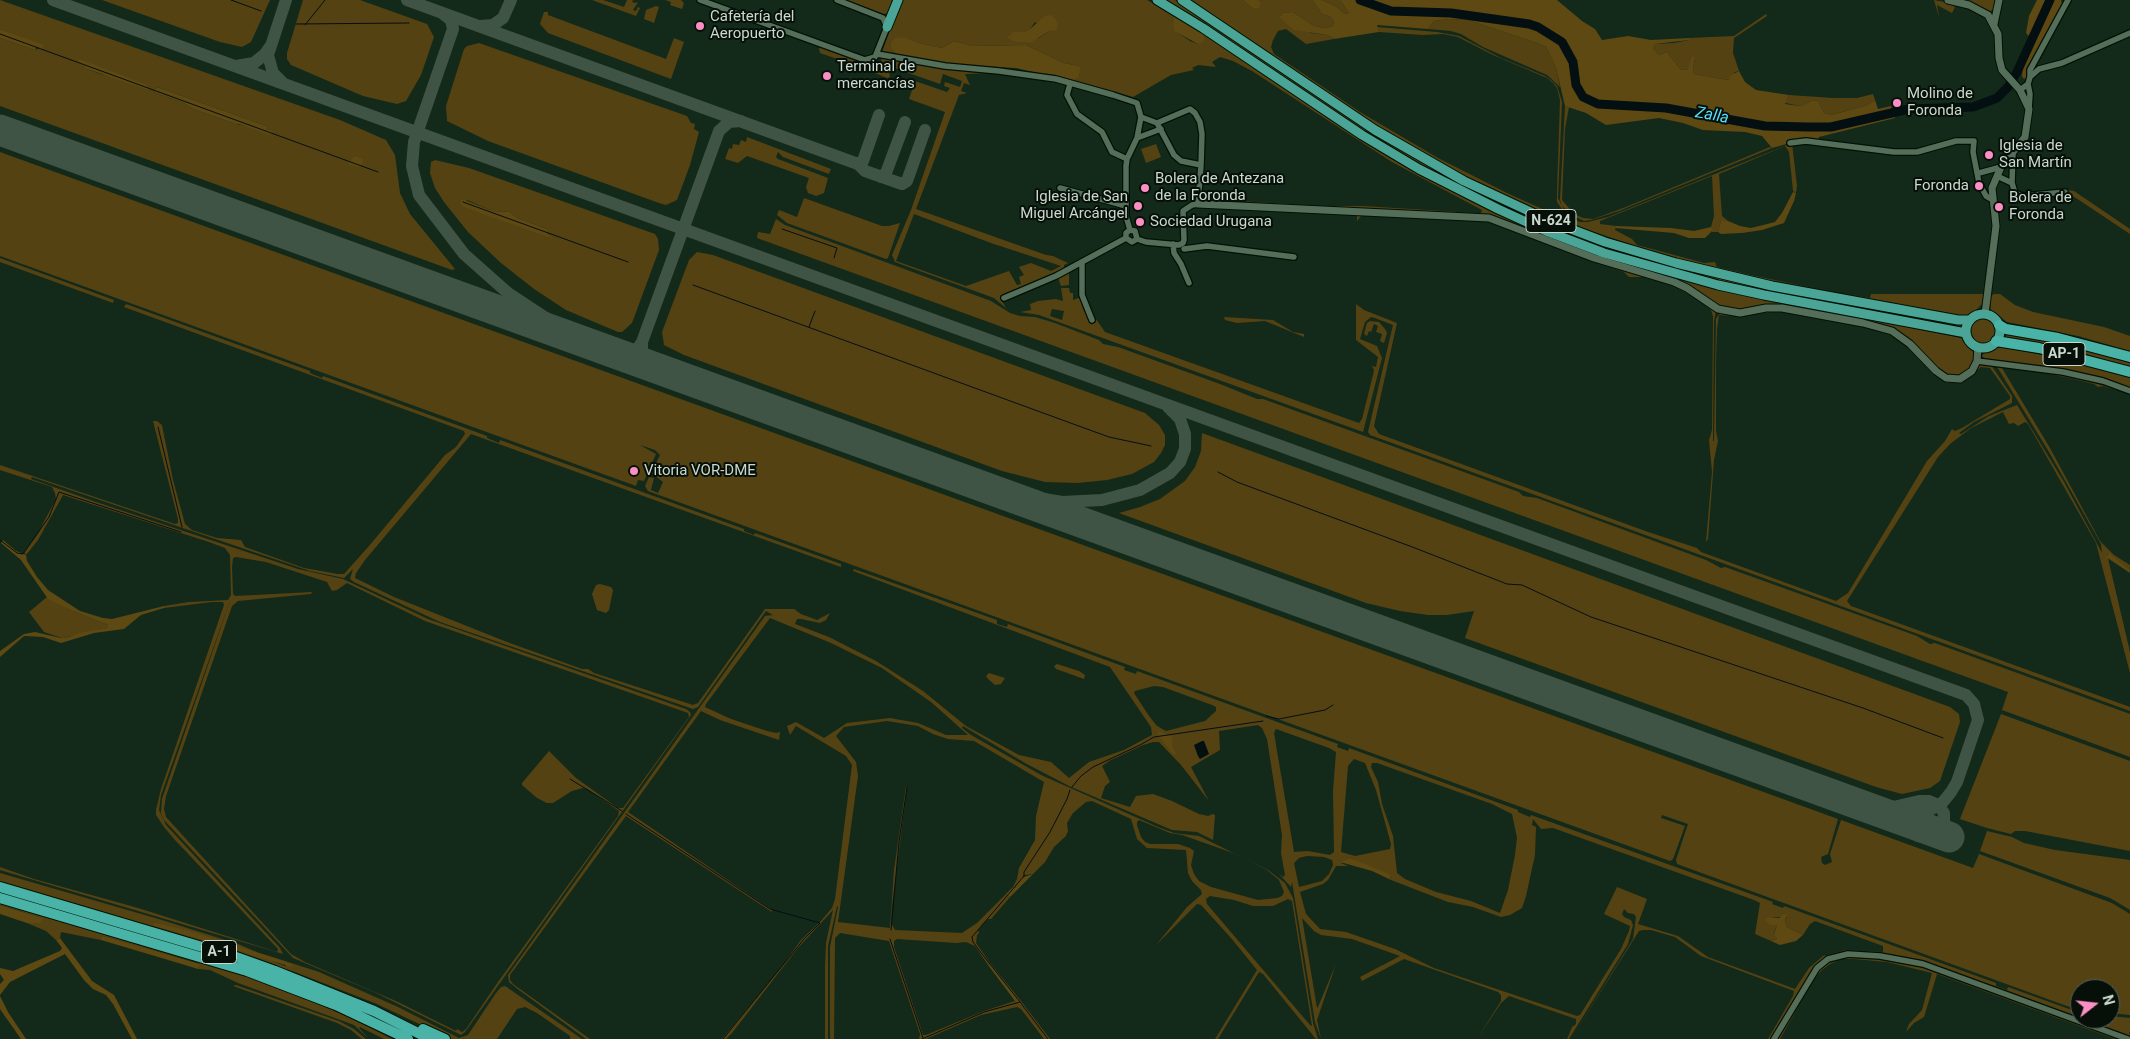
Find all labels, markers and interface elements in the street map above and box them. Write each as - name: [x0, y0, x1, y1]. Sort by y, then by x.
- place label: Cafetería del Aeropuerto: [710, 8, 795, 43]
- marker: Cafetería del Aeropuerto: [694, 20, 706, 32]
- place label: Terminal de mercancías: [837, 58, 915, 93]
- marker: Terminal de mercancías: [821, 70, 833, 82]
- place label: Molino de Foronda: [1907, 85, 1973, 120]
- marker: Molino de Foronda: [1891, 97, 1903, 109]
- water label: Zalla: [1694, 104, 1730, 128]
- place label: Iglesia de San Martín: [1999, 137, 2072, 172]
- marker: Iglesia de San Martín: [1983, 149, 1995, 161]
- place label: Bolera de Antezana de la Foronda: [1155, 170, 1284, 205]
- place label: Foronda: [1914, 177, 1969, 195]
- marker: Foronda: [1973, 180, 1985, 192]
- marker: Bolera de Antezana de la Foronda: [1139, 182, 1151, 194]
- place label: Iglesia de San Miguel Arcángel: [1020, 188, 1128, 223]
- place label: Bolera de Foronda: [2009, 189, 2072, 224]
- marker: Iglesia de San Miguel Arcángel: [1132, 200, 1144, 212]
- marker: Bolera de Foronda: [1993, 201, 2005, 213]
- road number: N-624: [1526, 210, 1576, 232]
- place label: Sociedad Urugana: [1150, 213, 1272, 231]
- marker: Sociedad Urugana: [1134, 216, 1146, 228]
- road number: AP-1: [2043, 342, 2085, 366]
- place label: Vitoria VOR-DME: [644, 462, 756, 480]
- marker: Vitoria VOR-DME: [628, 465, 640, 477]
- road number: A-1: [202, 940, 236, 964]
- north arrow: [2070, 979, 2120, 1029]
- text: N: [2099, 993, 2118, 1007]

